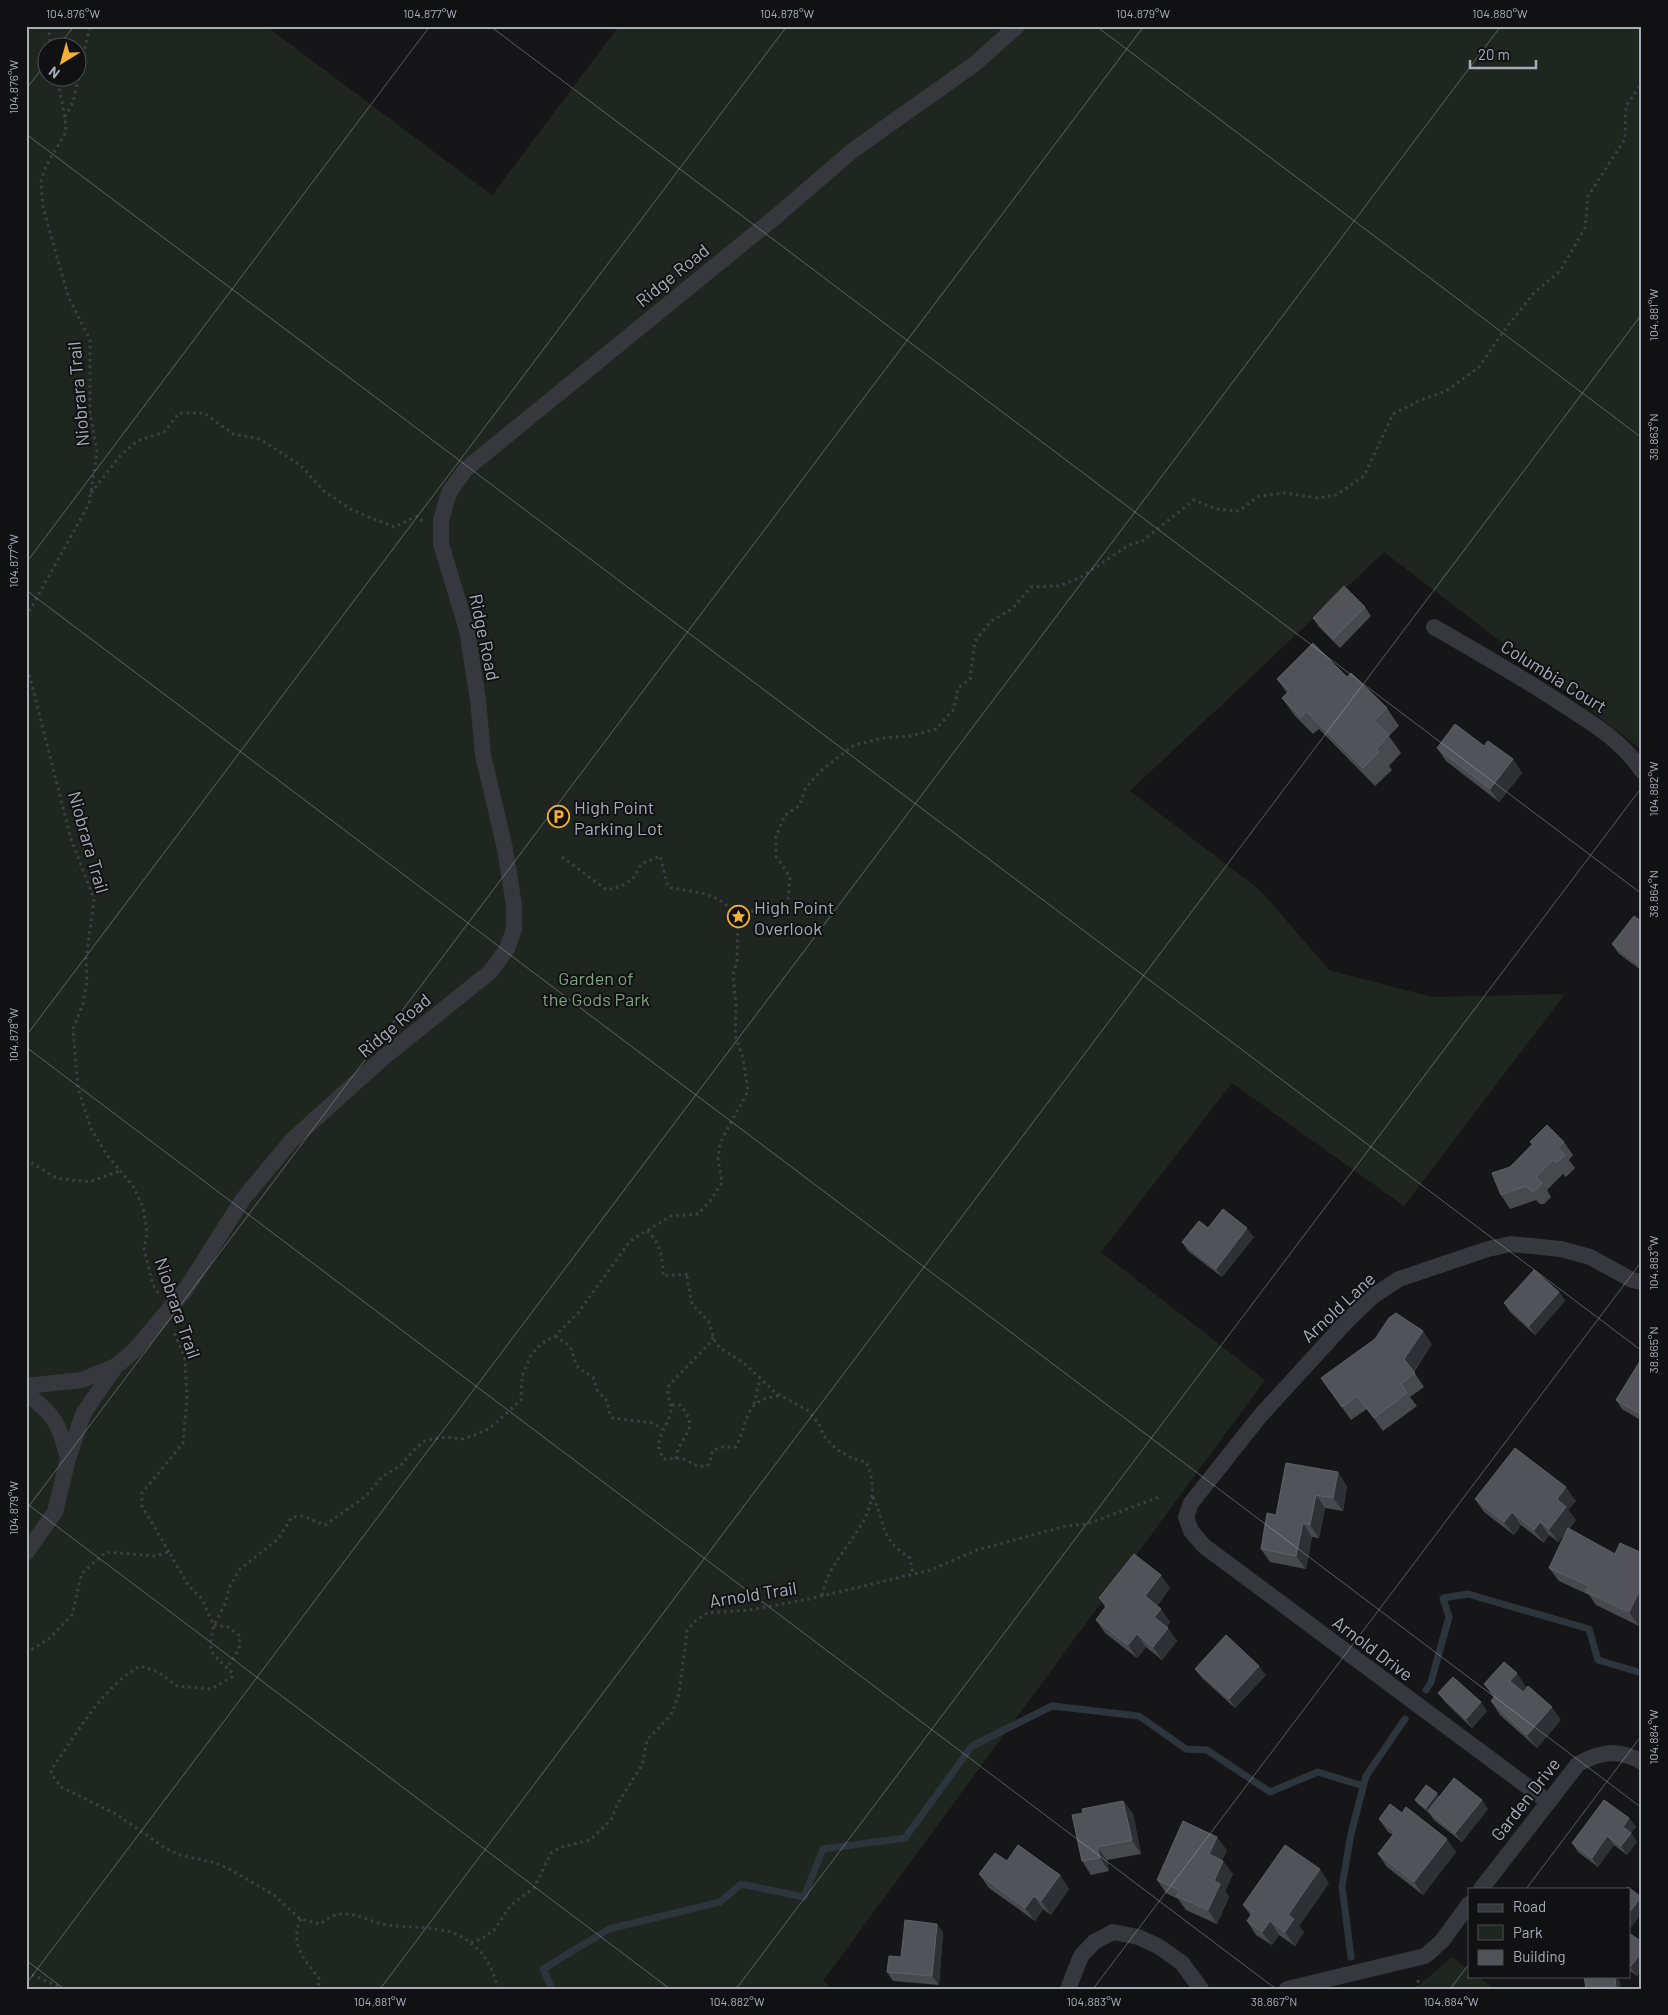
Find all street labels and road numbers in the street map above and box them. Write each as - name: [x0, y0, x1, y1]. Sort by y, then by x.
- street label: Ridge Road: [631, 239, 713, 311]
- street label: Niobrara Trail: [62, 341, 94, 447]
- street label: Ridge Road: [465, 592, 505, 682]
- street label: Columbia Court: [1497, 635, 1611, 717]
- street label: Niobrara Trail: [64, 788, 114, 896]
- street label: Ridge Road: [353, 988, 435, 1062]
- street label: Niobrara Trail: [150, 1255, 206, 1361]
- street label: Arnold Lane: [1296, 1267, 1380, 1347]
- street label: Arnold Trail: [708, 1576, 798, 1612]
- street label: Arnold Drive: [1329, 1611, 1417, 1685]
- street label: Garden Drive: [1486, 1753, 1564, 1845]

